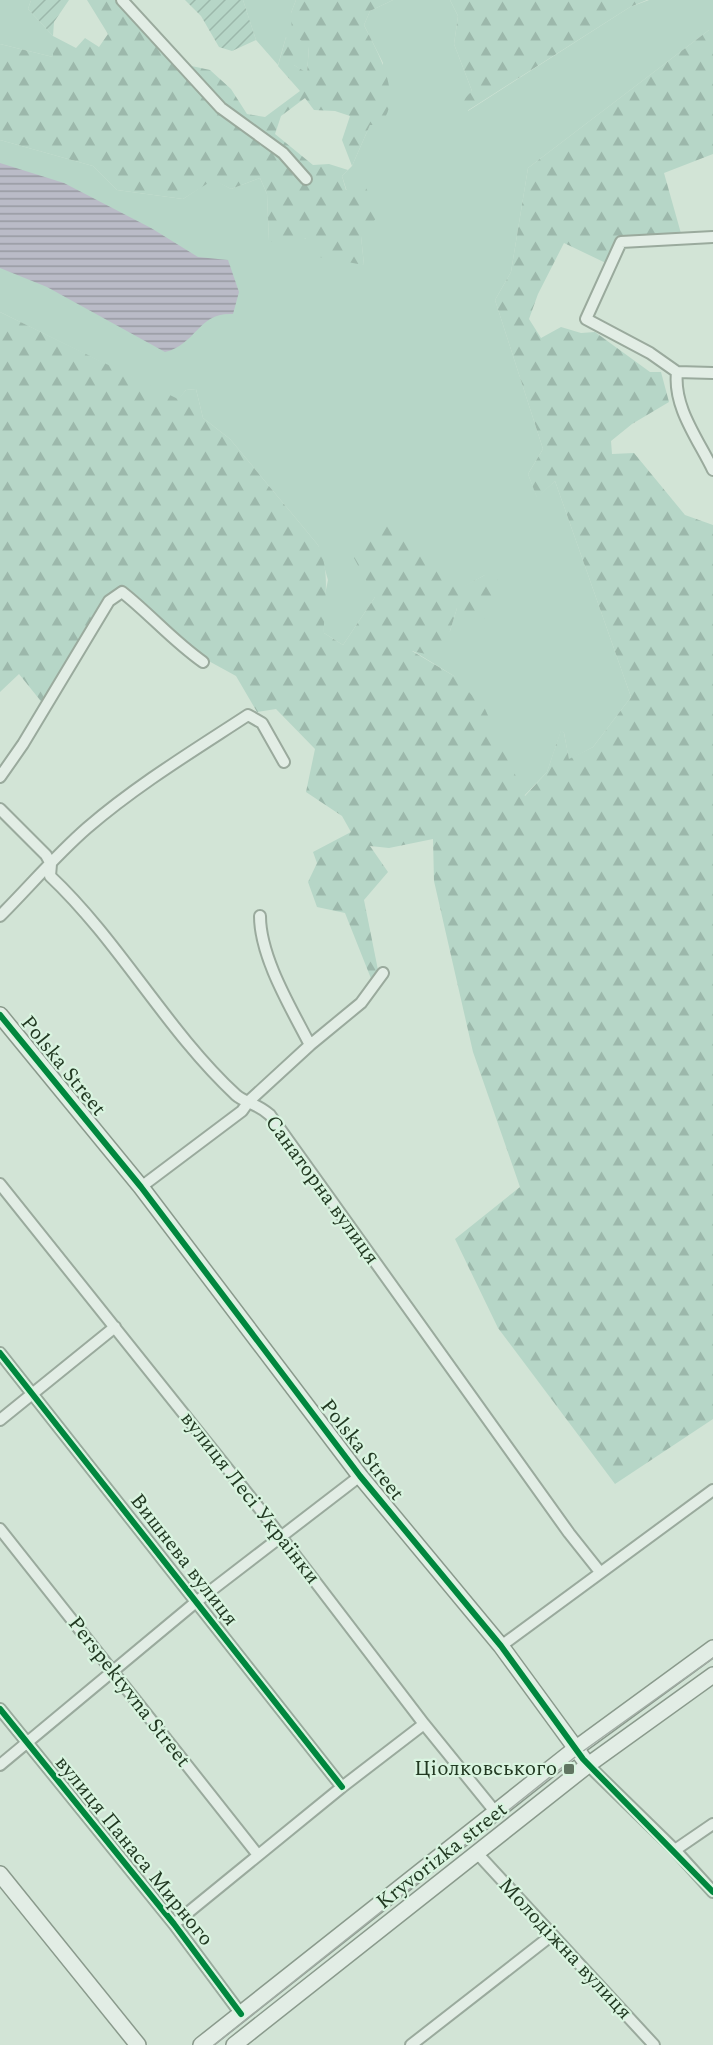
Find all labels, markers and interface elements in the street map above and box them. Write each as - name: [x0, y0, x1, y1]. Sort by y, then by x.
- street label: Polska Street: [12, 1009, 114, 1123]
- street label: Санаторна вулиця: [257, 1109, 387, 1271]
- street label: Polska Street: [312, 1392, 412, 1508]
- street label: вулиця Лесі Українки: [172, 1405, 328, 1591]
- street label: Вишнева вулиця: [122, 1487, 246, 1633]
- street label: Perspektyvna Street: [60, 1610, 198, 1774]
- street label: вулиця Панаса Мирного: [47, 1749, 221, 1953]
- place label: Ціолковського: [414, 1753, 557, 1785]
- marker: Ціолковського: [562, 1762, 576, 1776]
- street label: Kryvorizka street: [369, 1794, 515, 1918]
- street label: Молодіжна вулиця: [490, 1871, 640, 2027]

